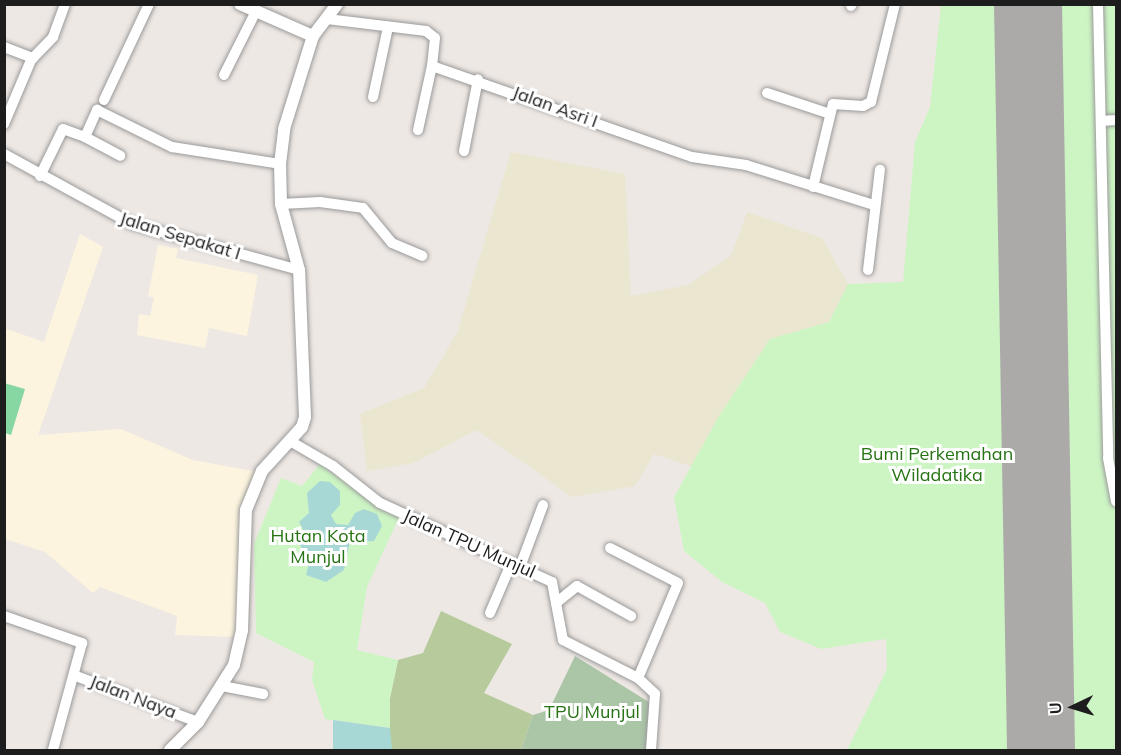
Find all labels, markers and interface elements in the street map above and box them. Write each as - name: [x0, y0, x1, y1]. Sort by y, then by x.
- street label: Jalan Asri I: [509, 82, 601, 132]
- street label: Jalan Sepakat I: [117, 207, 243, 265]
- park label: Bumi Perkemahan Wiladatika: [861, 444, 1013, 486]
- street label: Jalan TPU Munjul: [399, 505, 539, 583]
- park label: Hutan Kota Munjul: [270, 526, 366, 568]
- street label: Jalan Naya: [86, 671, 180, 723]
- north arrow: [1043, 677, 1103, 737]
- park label: TPU Munjul: [544, 701, 640, 723]
- text: U: [1045, 702, 1065, 715]

